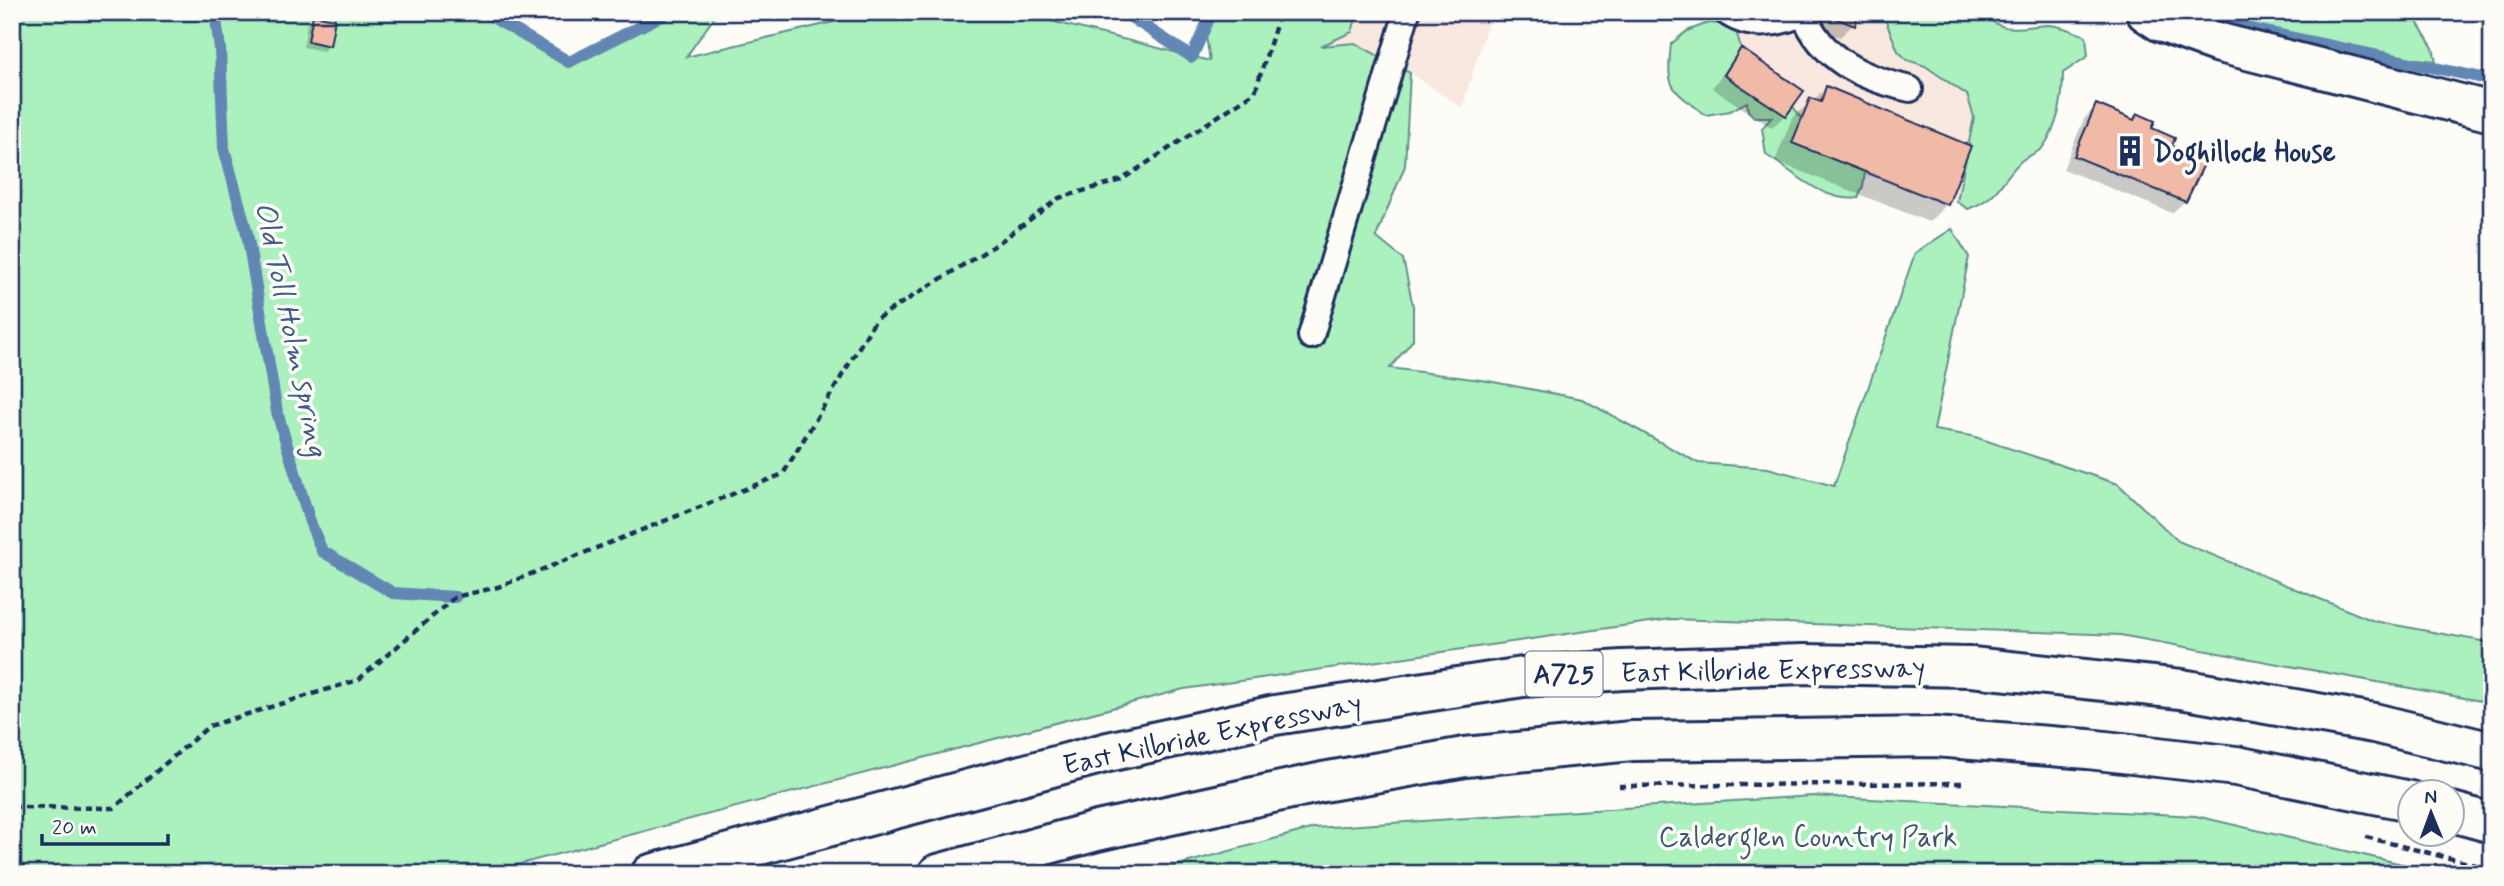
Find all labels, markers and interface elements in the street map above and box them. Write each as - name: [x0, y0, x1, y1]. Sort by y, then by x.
- building icon: Doghillock House: [2113, 134, 2147, 168]
- place label: Doghillock House: [2153, 135, 2336, 175]
- water label: Old Toll Holm spring: [243, 198, 337, 461]
- street label: East Kilbride Expressway: [1620, 650, 1926, 693]
- road number: A725: [1526, 652, 1602, 696]
- street label: East Kilbride Expressway: [1060, 686, 1365, 785]
- north arrow: [2396, 778, 2466, 848]
- text: N: [2424, 785, 2437, 810]
- scale bar: [42, 802, 168, 846]
- text: 20 m: [52, 814, 97, 842]
- park label: Calderglen Country Park: [1659, 820, 1957, 860]

